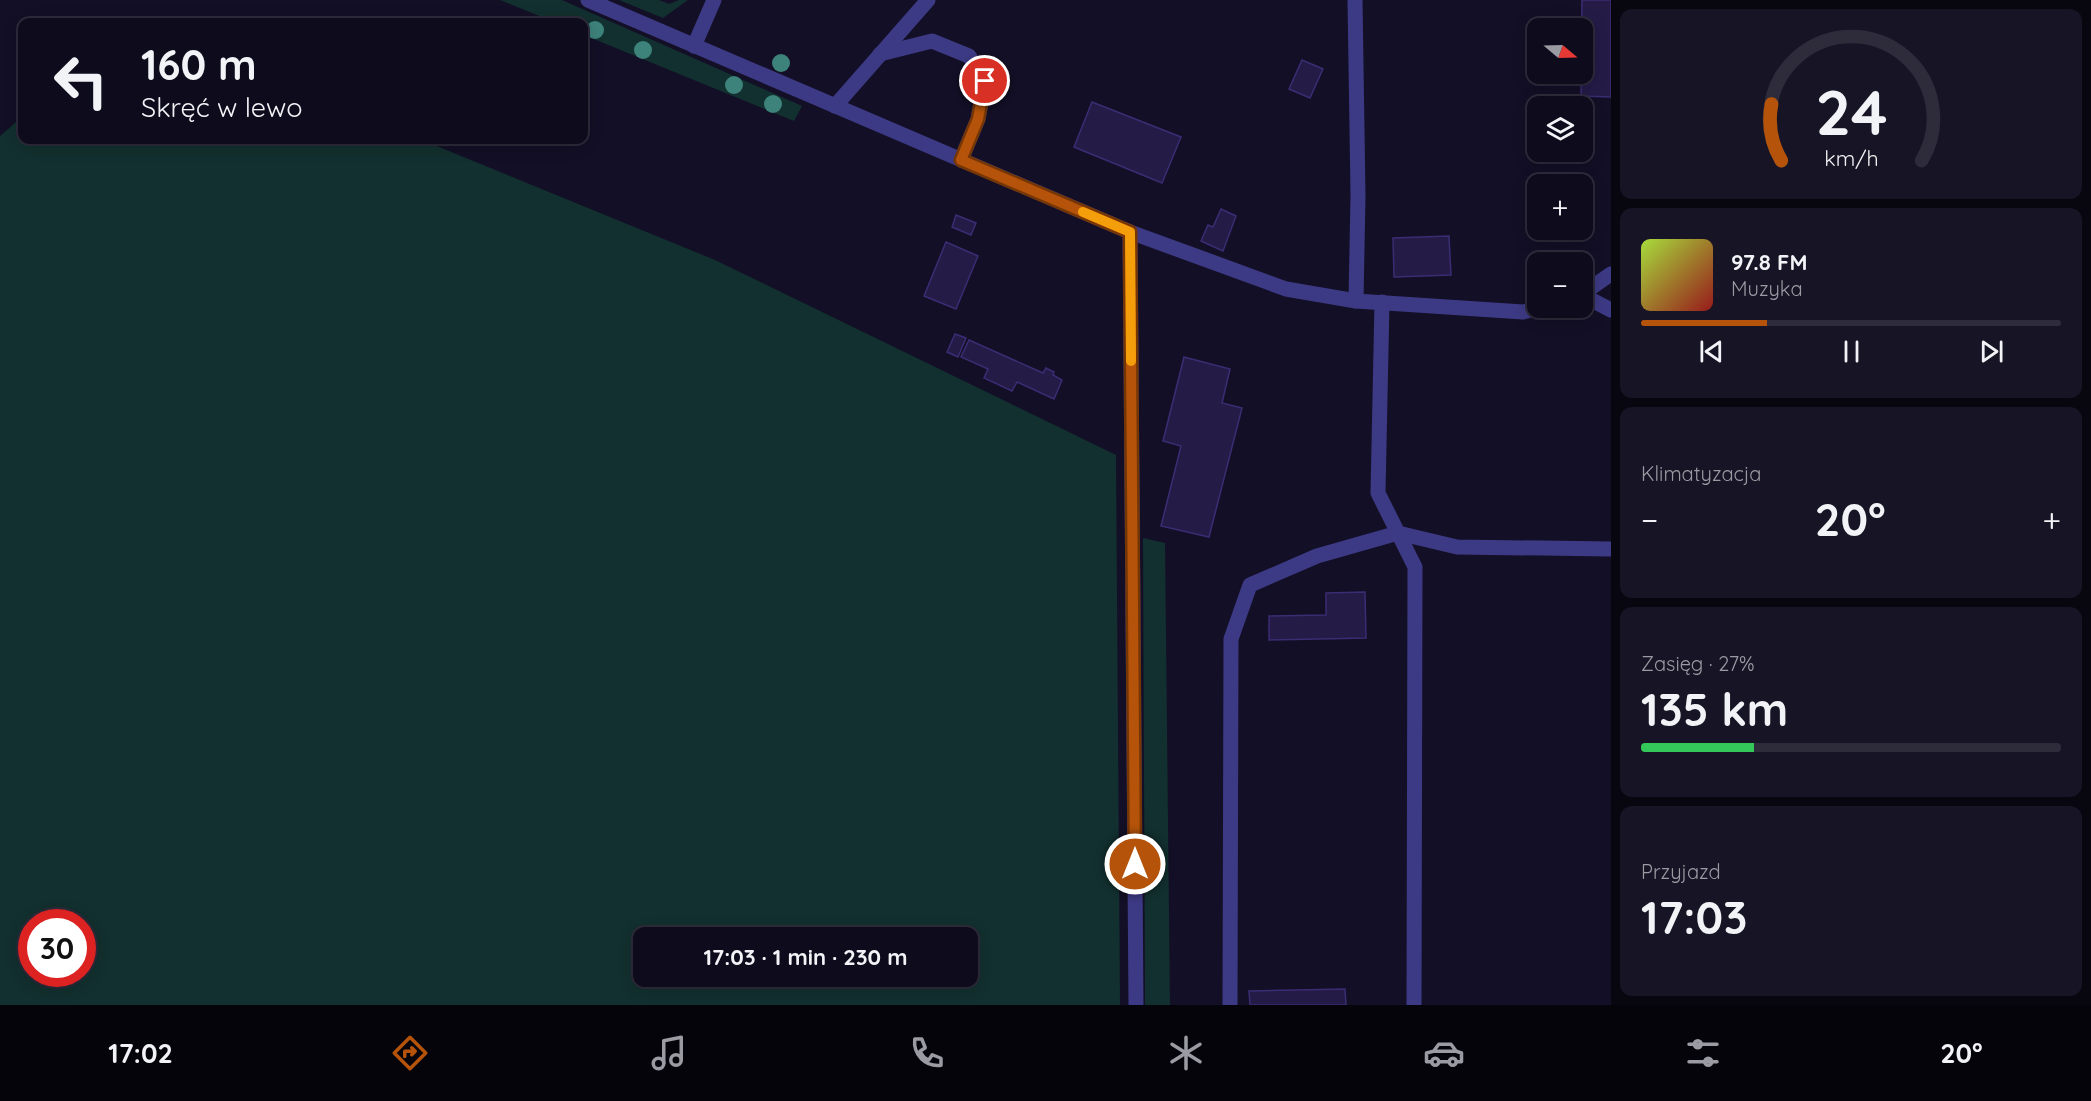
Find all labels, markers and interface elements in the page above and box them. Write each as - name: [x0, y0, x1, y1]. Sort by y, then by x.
- north arrow: [1527, 18, 1593, 84]
- map controls: [1527, 18, 1593, 318]
- text: 160 m: [141, 38, 257, 91]
- icon: left: [42, 42, 120, 120]
- pin: [959, 55, 1010, 106]
- icon: arrive: [968, 64, 1001, 97]
- text: 24: [1815, 73, 1887, 151]
- text: Skręć w lewo: [141, 90, 303, 124]
- button: layers: [1527, 96, 1593, 162]
- text: km/h: [1824, 145, 1878, 171]
- button: +: [1527, 174, 1593, 240]
- text: 97.8 FM: [1731, 248, 1807, 276]
- button: −: [1527, 252, 1593, 318]
- text: Muzyka: [1731, 276, 1803, 301]
- icon: previous: [1695, 335, 1728, 368]
- icon: pause: [1835, 335, 1868, 368]
- icon: next: [1975, 335, 2008, 368]
- text: Klimatyzacja: [1641, 461, 1761, 486]
- text: 20°: [1815, 491, 1886, 547]
- text: −: [1641, 499, 1658, 540]
- text: +: [2042, 499, 2061, 540]
- text: Zasięg · 27%: [1641, 651, 1755, 676]
- text: 135 km: [1641, 681, 1788, 737]
- position arrow: [1103, 832, 1167, 896]
- text: Przyjazd: [1641, 859, 1721, 884]
- text: 17:03: [1641, 889, 1747, 945]
- speed limit sign: 30: [18, 909, 96, 987]
- text: 17:03 · 1 min · 230 m: [704, 943, 907, 971]
- icon: directions: [389, 1032, 431, 1074]
- icon: music: [648, 1032, 690, 1074]
- icon: phone: [906, 1032, 948, 1074]
- icon: climate: [1165, 1032, 1207, 1074]
- icon: car: [1423, 1032, 1465, 1074]
- icon: filters: [1682, 1032, 1724, 1074]
- text: 17:02: [108, 1036, 173, 1070]
- text: 20°: [1940, 1036, 1983, 1070]

